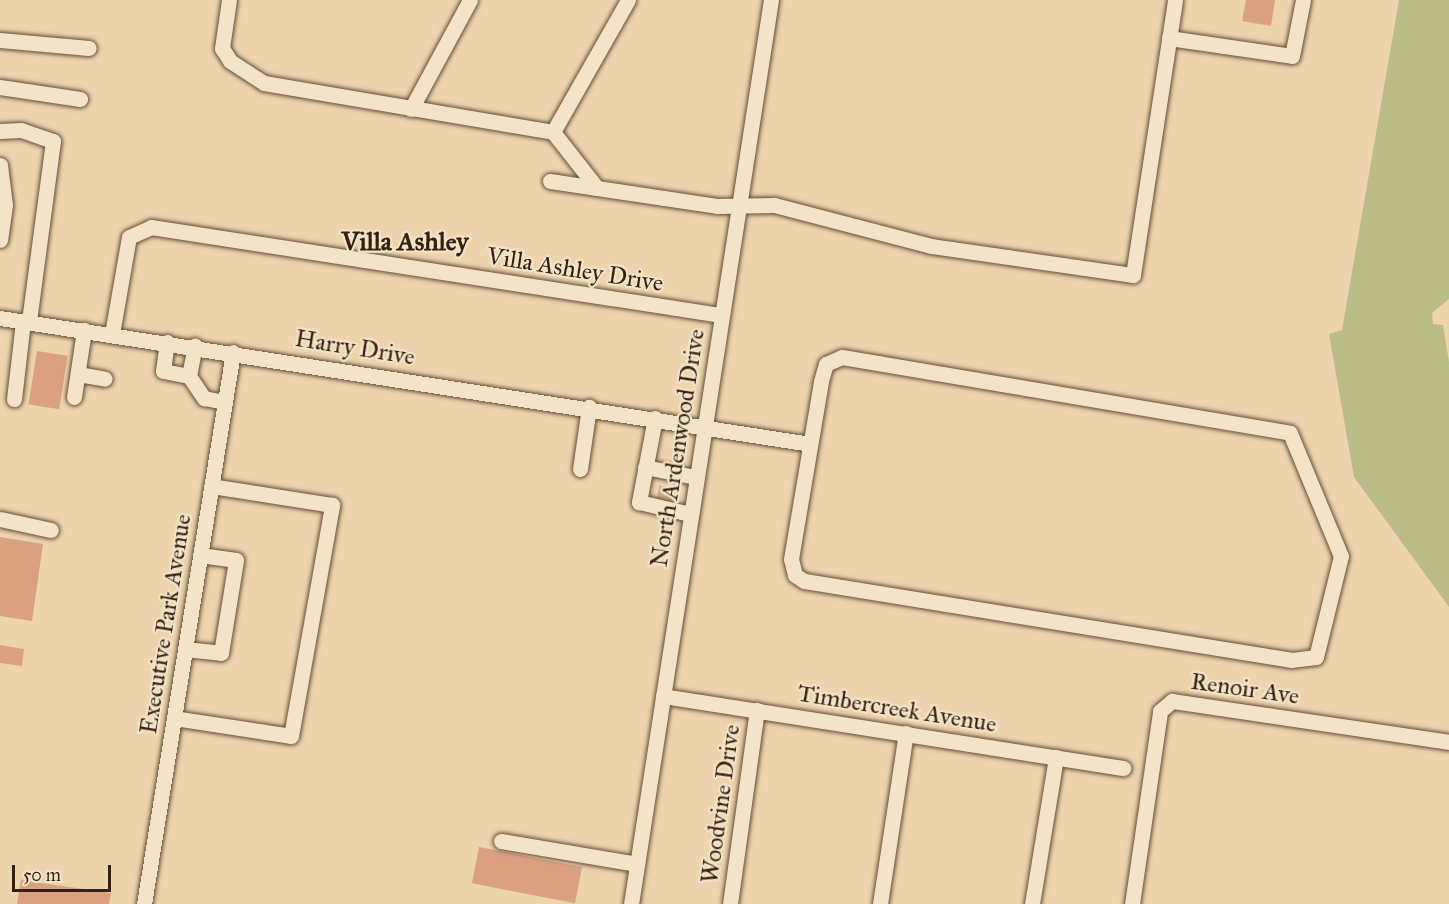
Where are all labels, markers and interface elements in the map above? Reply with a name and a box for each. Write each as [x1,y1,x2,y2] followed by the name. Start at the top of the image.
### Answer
[341,226,469,258] district label: Villa Ashley
[485,242,665,298] street label: Villa Ashley Drive
[293,324,417,372] street label: Harry Drive
[645,327,711,569] street label: North Ardenwood Drive
[134,512,198,736] street label: Executive Park Avenue
[1189,667,1301,711] street label: Renoir Ave
[796,679,998,739] street label: Timbercreek Avenue
[696,723,746,885] street label: Woodvine Drive
[15,853,114,891] scale bar
[23,864,61,886] text: 50 m

